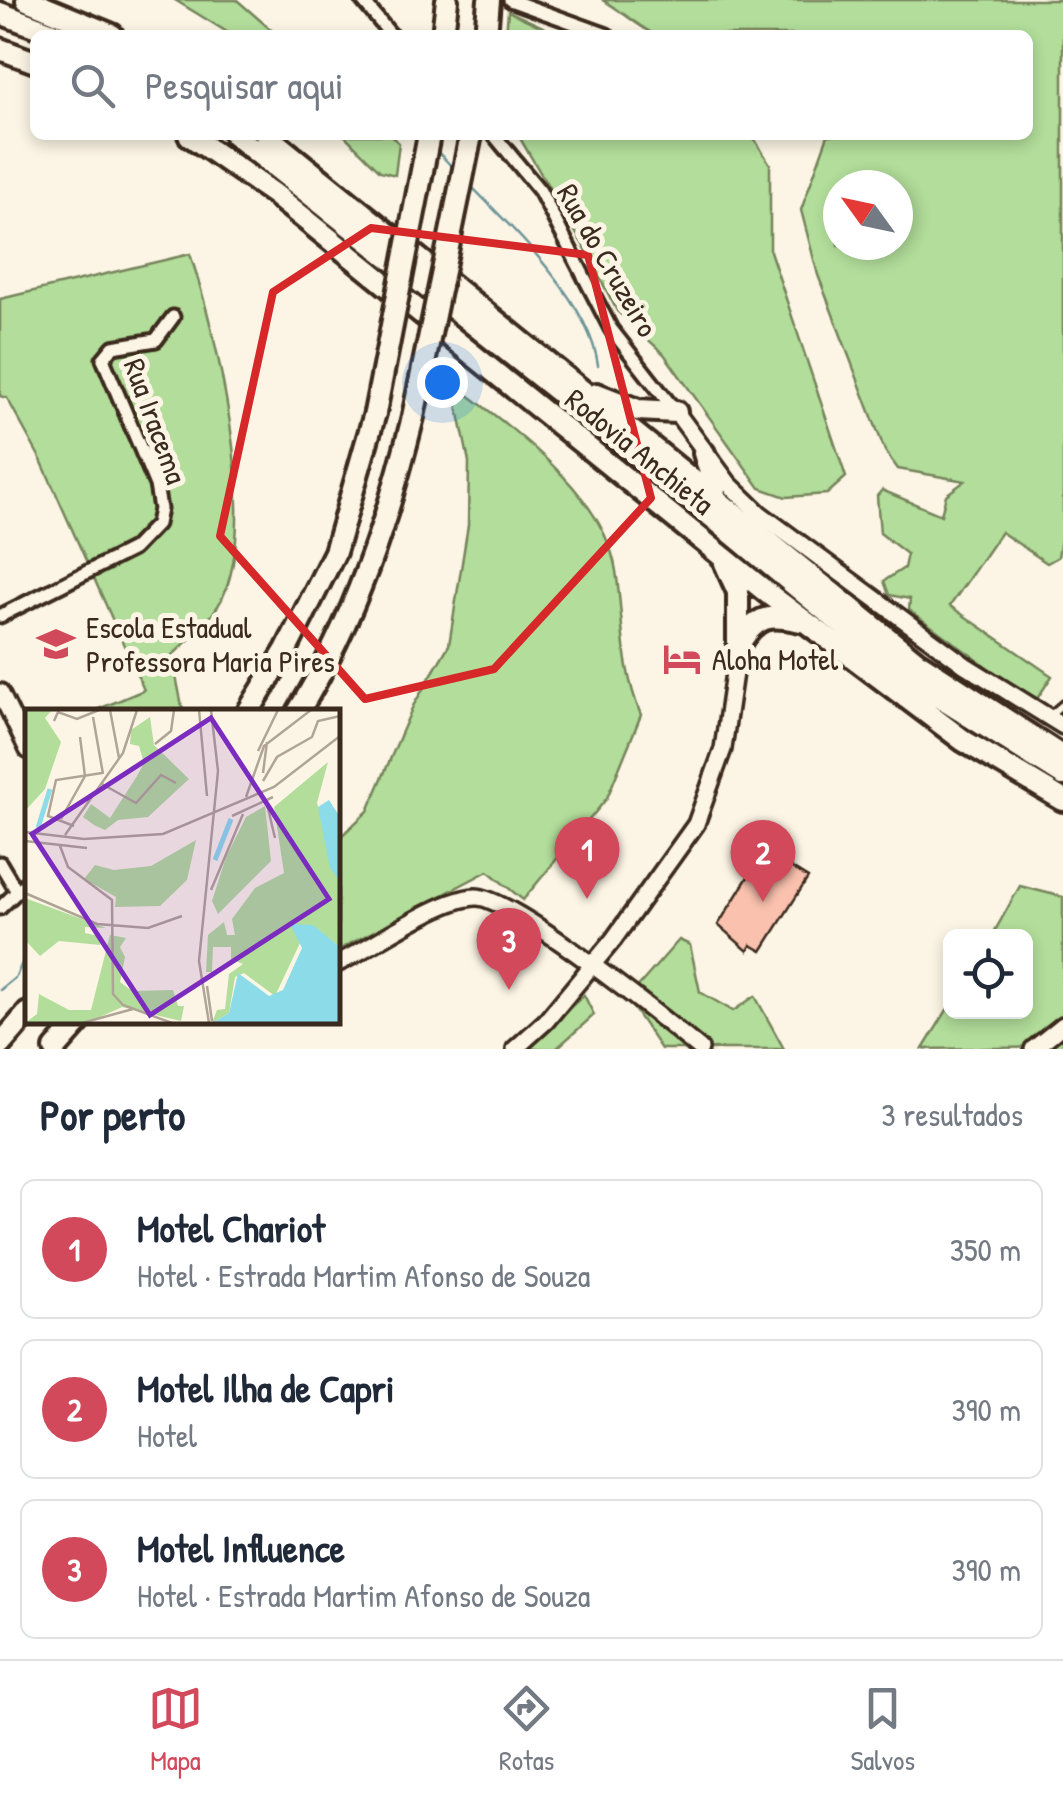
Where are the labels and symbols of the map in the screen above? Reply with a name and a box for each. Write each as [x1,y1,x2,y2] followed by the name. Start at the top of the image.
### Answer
[823,170,913,260] north arrow
[548,176,668,344] street label: Rua do Cruzeiro
[115,353,197,489] street label: Rua Iracema
[417,357,468,408] your location
[557,379,723,523] street label: Rodovia Anchieta
[86,607,335,681] place label: Escola Estadual Professora Maria Pires
[35,623,77,665] school or university icon: Escola Estadual Professora Maria Pires
[661,638,703,680] hotel icon: Aloha Motel
[712,639,838,679] place label: Aloha Motel
[25,709,340,1024] inset map
[554,816,620,899] pin: 1
[730,820,796,902] pin: 2
[476,908,542,990] pin: 3

